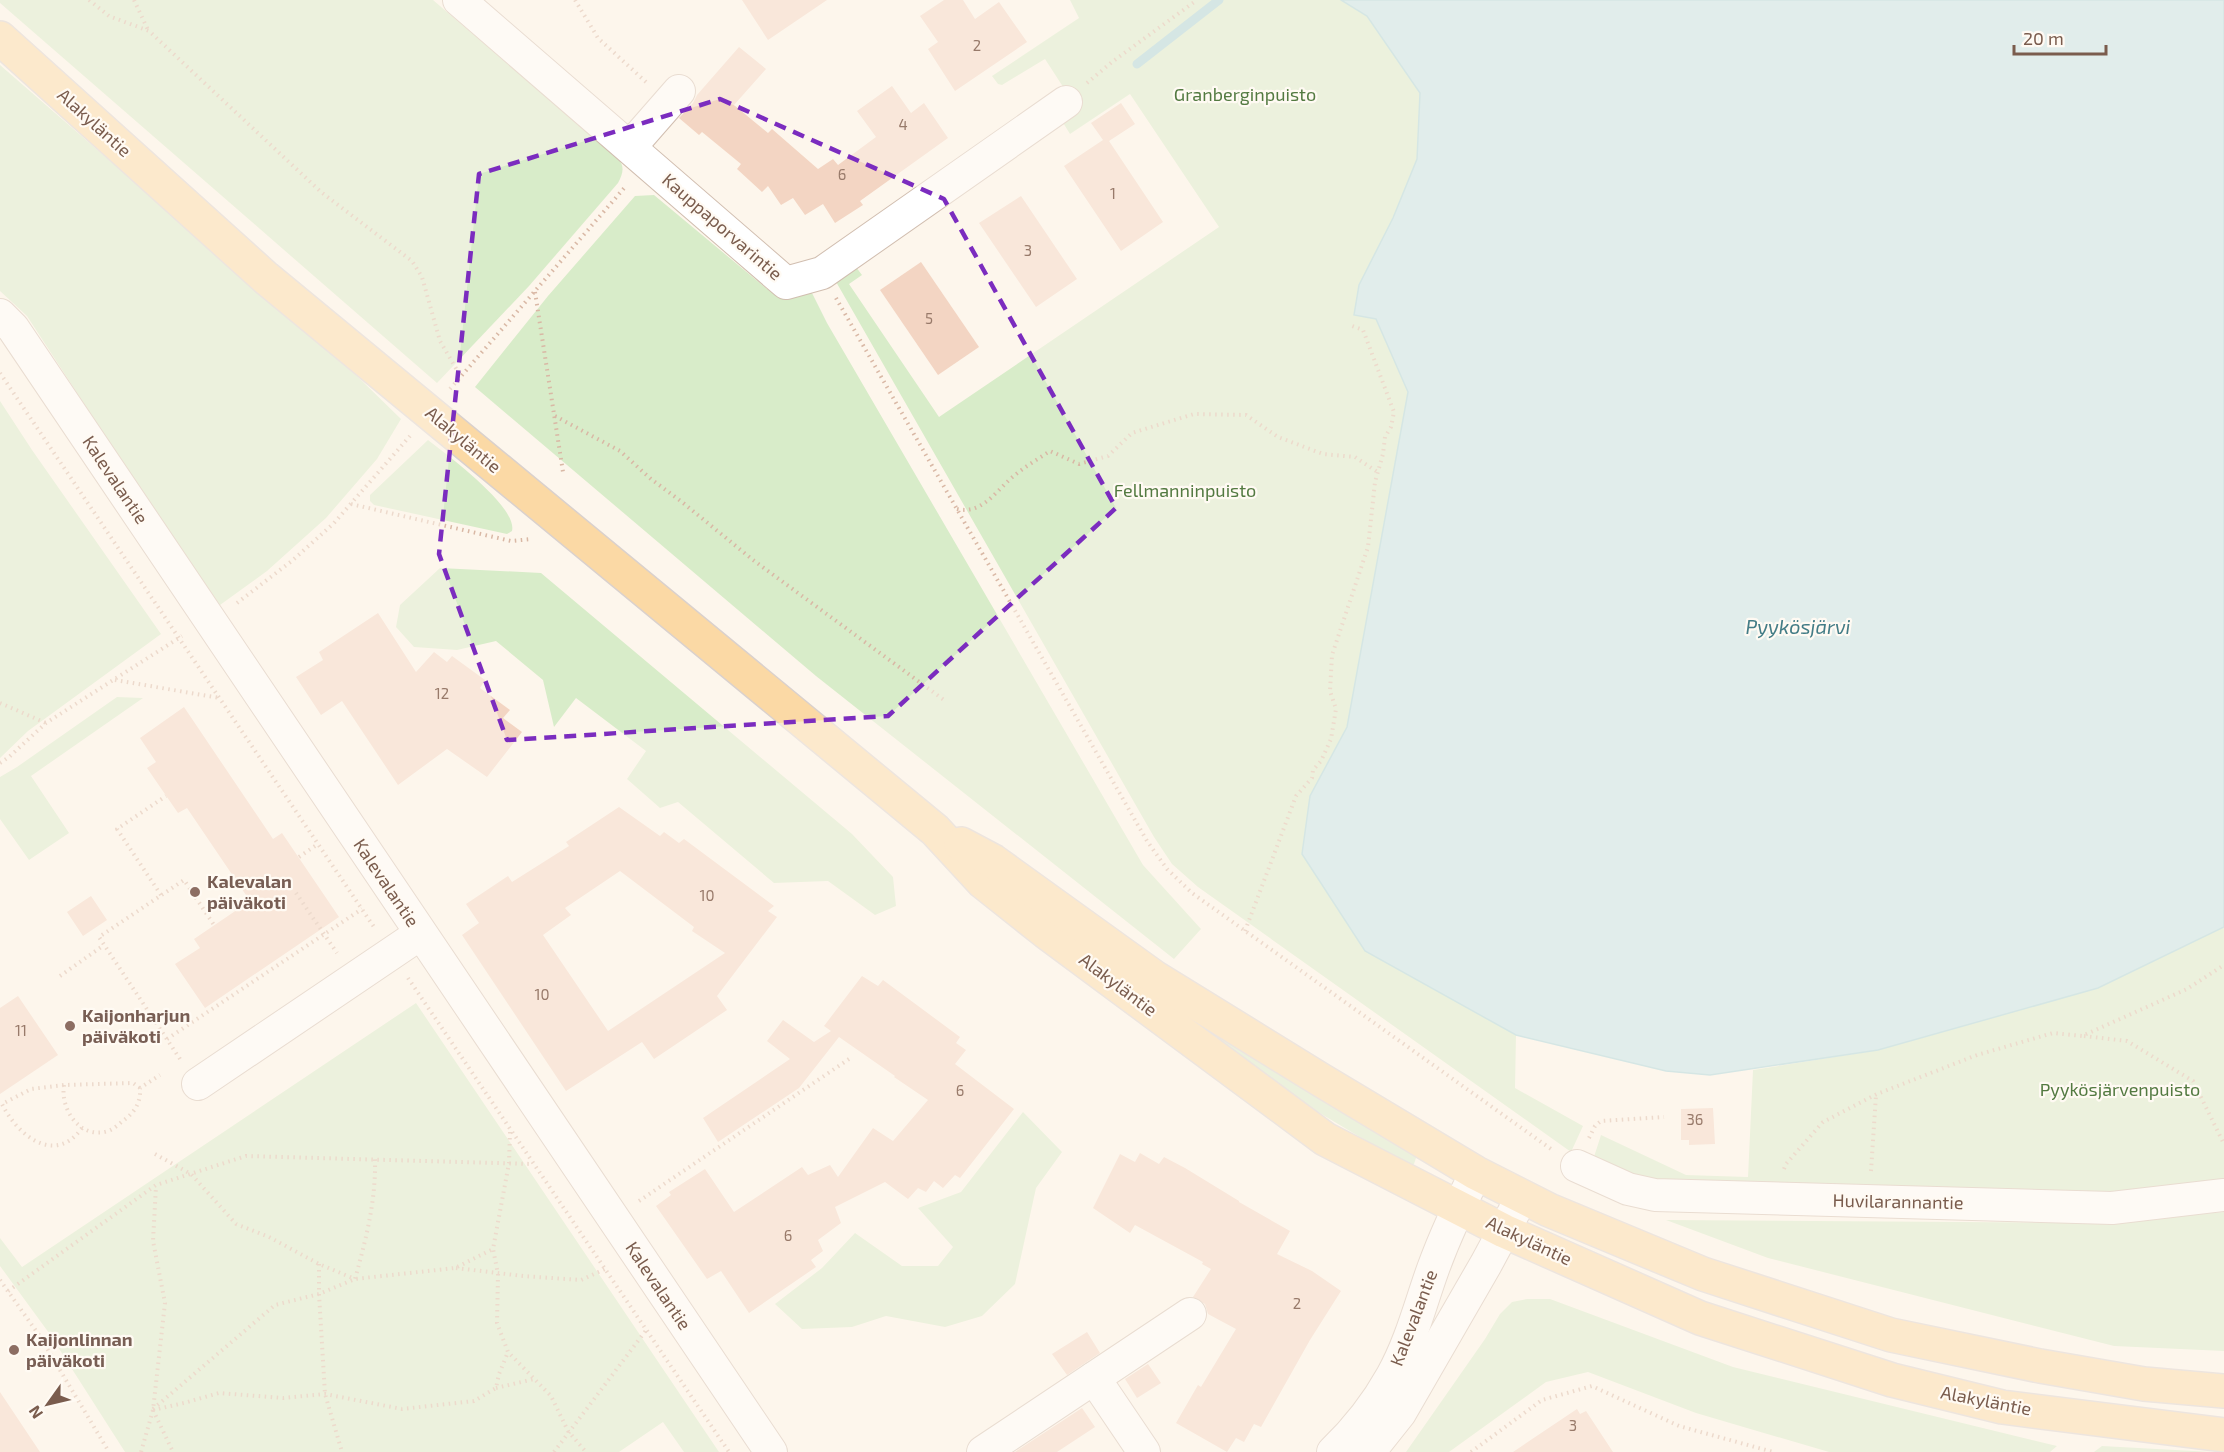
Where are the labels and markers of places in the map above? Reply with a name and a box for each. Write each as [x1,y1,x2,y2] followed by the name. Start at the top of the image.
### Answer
[207,870,292,913] place label: Kalevalan päiväkoti
[188,885,202,899] marker: Kalevalan päiväkoti
[82,1004,190,1047] place label: Kaijonharjun päiväkoti
[63,1019,77,1033] marker: Kaijonharjun päiväkoti
[26,1328,133,1371] place label: Kaijonlinnan päiväkoti
[7,1343,21,1357] marker: Kaijonlinnan päiväkoti

